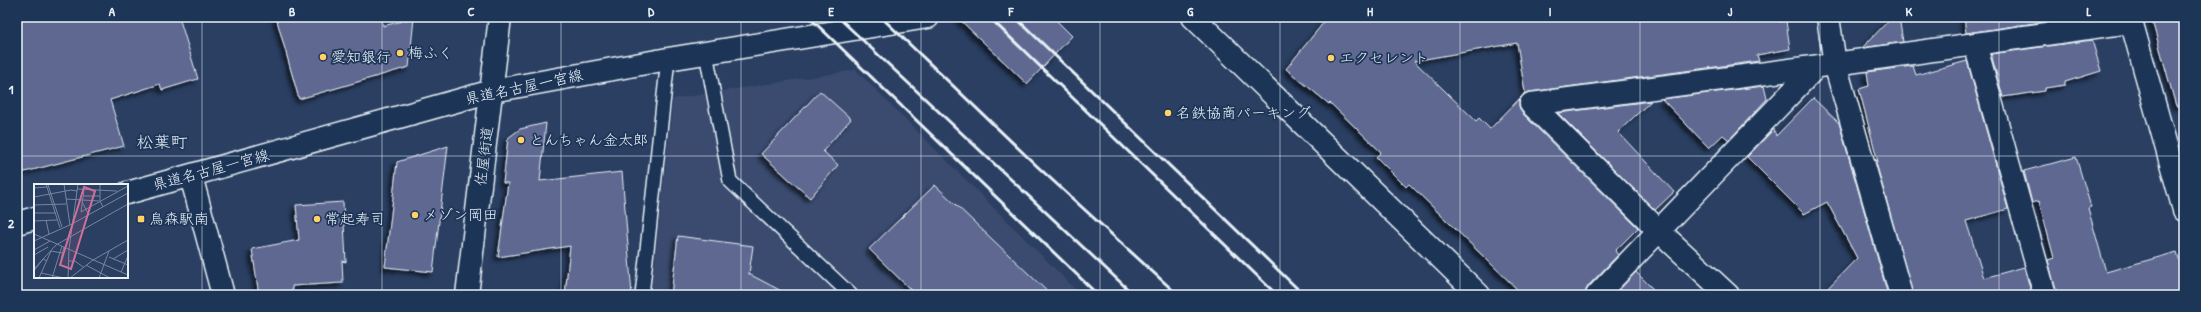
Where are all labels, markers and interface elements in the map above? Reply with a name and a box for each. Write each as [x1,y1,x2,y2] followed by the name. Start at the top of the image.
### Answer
[109,2,116,20] text: A
[289,2,296,20] text: B
[467,2,475,20] text: C
[648,2,655,20] text: D
[828,2,834,20] text: E
[1008,2,1015,20] text: F
[1187,2,1194,20] text: G
[1367,2,1373,20] text: H
[1548,2,1552,20] text: I
[1728,2,1733,20] text: J
[1906,2,1913,20] text: K
[2087,2,2092,20] text: L
[408,42,453,63] place label: 梅ふく
[331,46,391,67] place label: 愛知銀行
[1339,47,1429,68] place label: エクセレント
[395,48,405,58] marker: 梅ふく
[318,52,328,62] marker: 愛知銀行
[1326,53,1336,63] marker: エクセレント
[463,64,585,109] street label: 県道名古屋一宮線
[9,80,14,98] text: 1
[1176,102,1311,123] place label: 名鉄協商パーキング
[1163,108,1173,118] marker: 名鉄協商パーキング
[469,125,498,187] street label: 佐屋街道
[529,129,648,150] place label: とんちゃん金太郎
[137,130,188,153] district label: 松葉町
[516,135,526,145] marker: とんちゃん金太郎
[150,144,272,195] street label: 県道名古屋一宮線
[34,184,128,278] inset map
[423,204,498,225] place label: メゾン岡田
[149,208,209,229] place label: 烏森駅南
[325,208,385,229] place label: 常起寿司
[410,210,420,220] marker: メゾン岡田
[8,214,15,232] text: 2
[136,214,146,224] marker: 烏森駅南
[312,214,322,224] marker: 常起寿司

